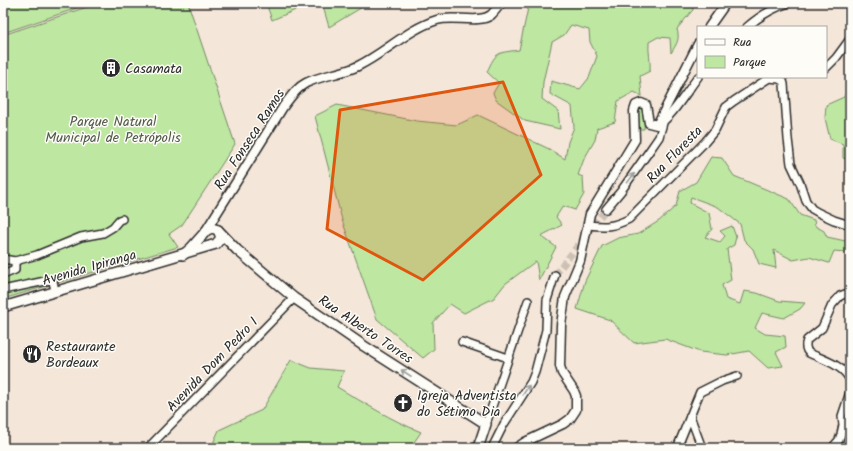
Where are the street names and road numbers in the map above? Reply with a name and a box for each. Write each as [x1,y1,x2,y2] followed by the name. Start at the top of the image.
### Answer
[209,84,291,195] street label: Rua Fonseca Ramos
[641,121,708,189] street label: Rua Floresta
[40,244,139,292] street label: Avenida Ipiranga
[314,290,417,370] street label: Rua Alberto Torres
[162,312,264,417] street label: Avenida Dom Pedro I

